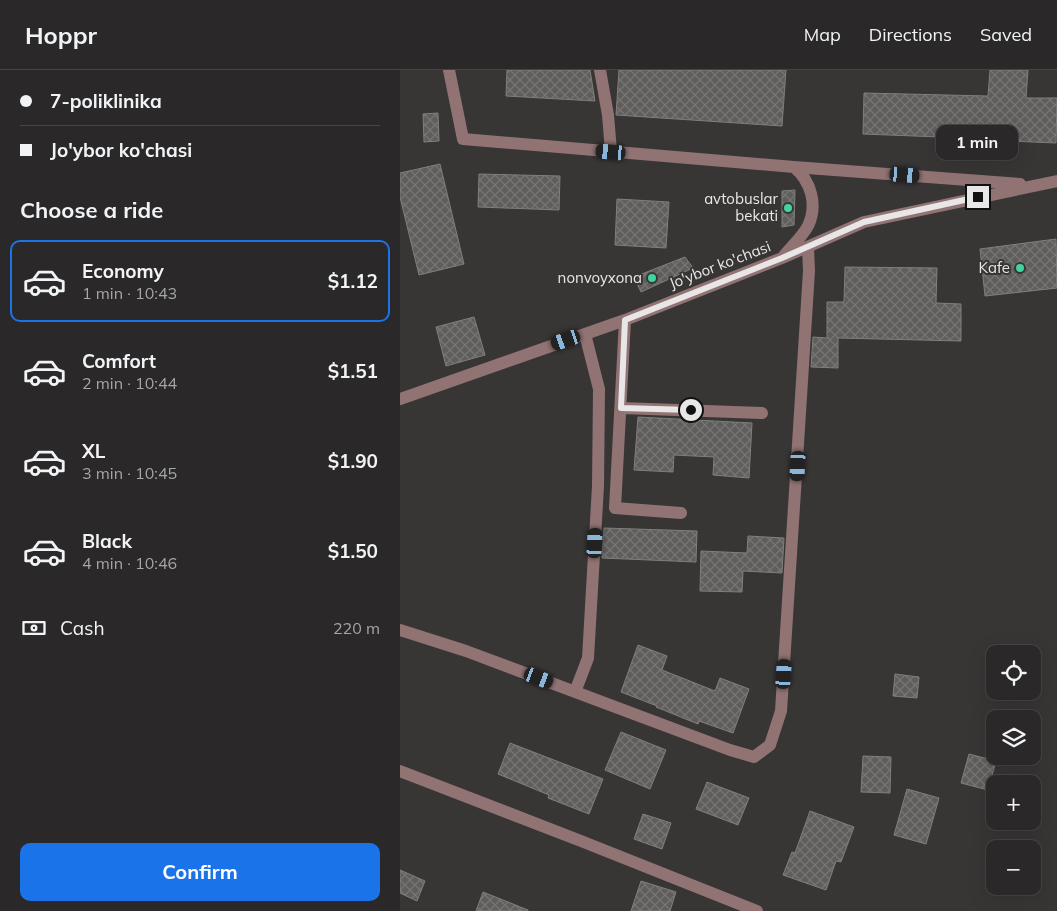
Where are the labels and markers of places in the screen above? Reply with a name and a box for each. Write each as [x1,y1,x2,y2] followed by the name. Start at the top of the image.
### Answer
[704,189,779,225] place label: avtobuslar bekati
[782,202,794,214] marker: avtobuslar bekati
[978,258,1010,277] place label: Kafe
[1014,262,1026,274] marker: Kafe
[558,268,642,287] place label: nonvoyxona
[646,272,658,284] marker: nonvoyxona

